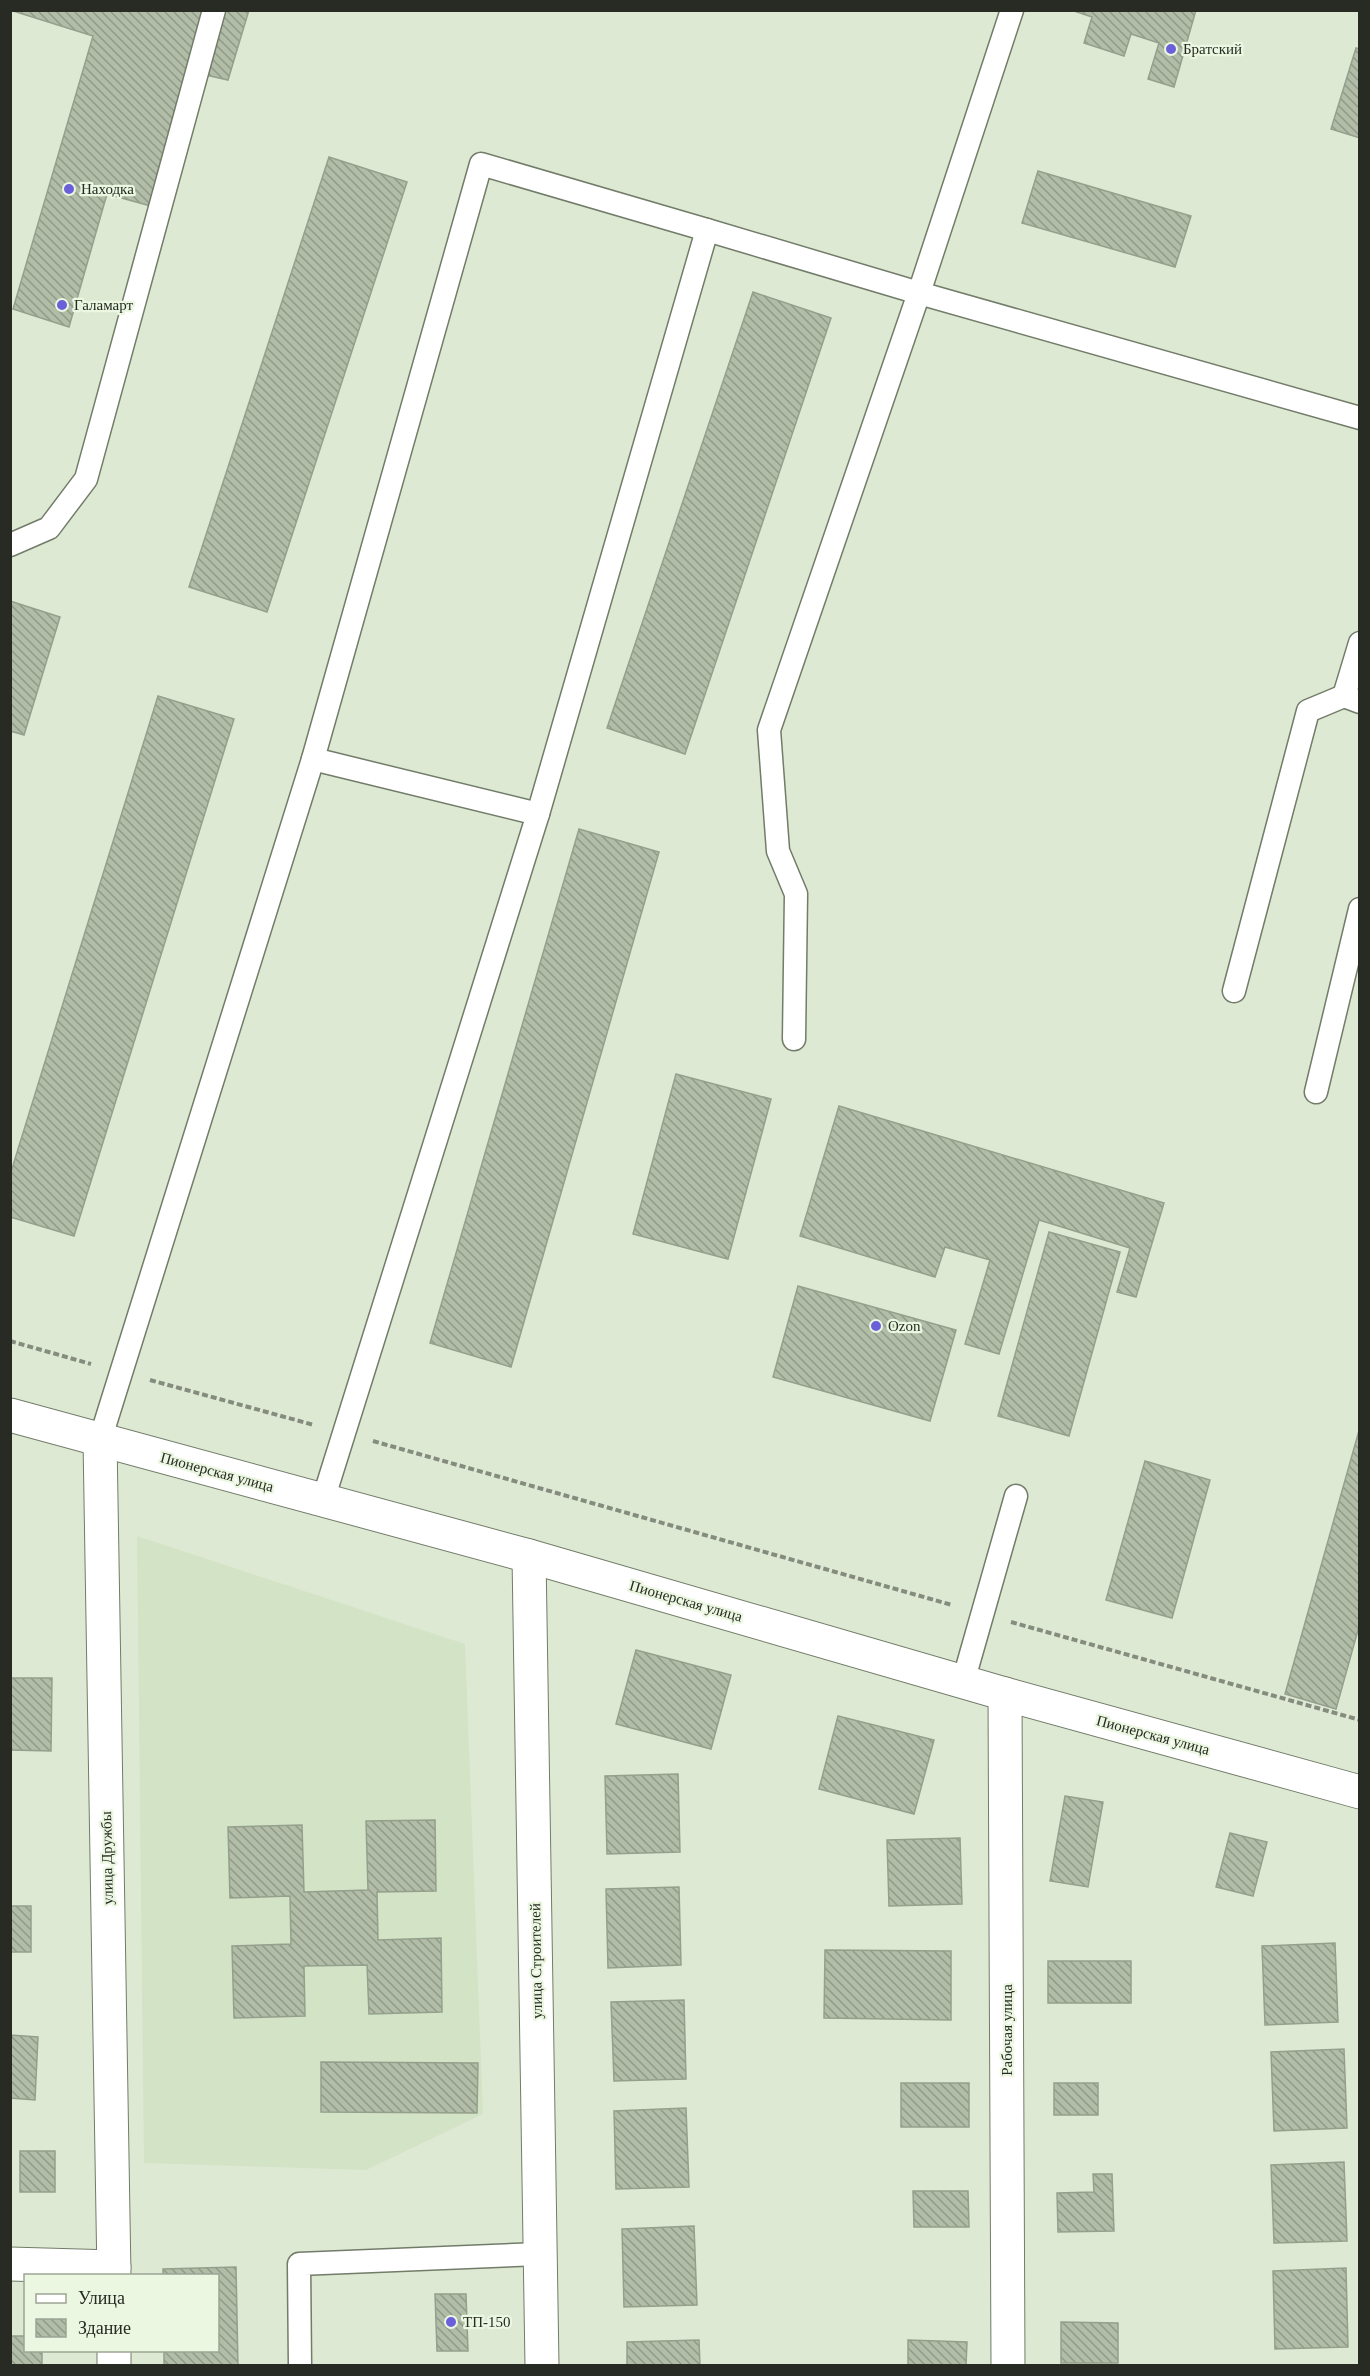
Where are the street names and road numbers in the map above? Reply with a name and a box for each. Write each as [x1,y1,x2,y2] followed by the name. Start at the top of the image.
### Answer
[159,1449,276,1495] street label: Пионерская улица
[628,1577,745,1625] street label: Пионерская улица
[1095,1712,1212,1758] street label: Пионерская улица
[98,1811,116,1905] street label: улица Дружбы
[527,1903,545,2019] street label: улица Строителей
[999,1984,1015,2076] street label: Рабочая улица

